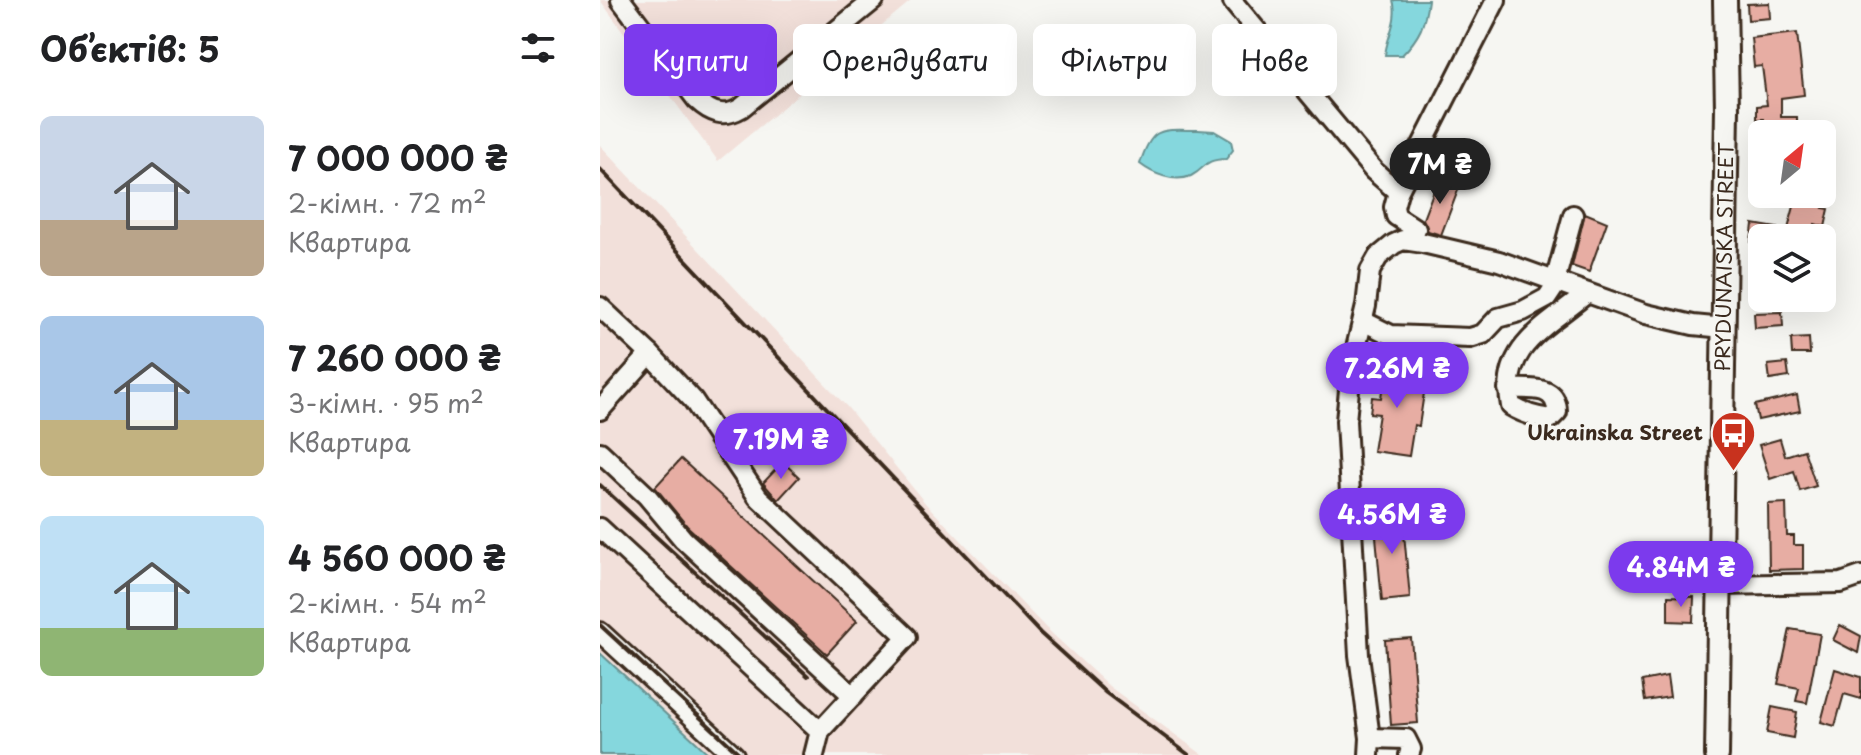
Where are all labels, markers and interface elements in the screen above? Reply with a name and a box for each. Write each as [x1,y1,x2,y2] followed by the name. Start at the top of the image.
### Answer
[40,22,220,74] text: Об’єктів: 5
[624,24,777,96] chip: Купити
[793,24,1017,96] chip: Орендувати
[1033,24,1196,96] chip: Фільтри
[1212,24,1337,96] chip: Нове
[516,26,560,70] icon: filters
[1748,120,1836,208] north arrow
[1748,120,1836,312] map controls
[288,131,508,183] text: 7 000 000 ₴
[1393,138,1487,206] pin: 7M ₴
[1707,142,1740,372] street label: PRYDUNAISKA STREET
[1408,144,1472,183] text: 7M ₴
[104,148,200,244] icon: home
[288,183,487,222] text: 2-кімн. · 72 m²
[288,222,411,261] text: Квартира
[1748,224,1836,312] button: layers
[288,331,501,383] text: 7 260 000 ₴
[1323,342,1471,410] pin: 7.26M ₴
[104,348,200,444] icon: home
[1344,348,1450,387] text: 7.26M ₴
[288,383,484,422] text: 3-кімн. · 95 m²
[1710,409,1758,472] bus stop icon: Ukrainska Street
[707,413,855,481] pin: 7.19M ₴
[1527,417,1703,447] place label: Ukrainska Street
[733,419,829,458] text: 7.19M ₴
[288,422,411,461] text: Квартира
[1318,488,1466,556] pin: 4.56M ₴
[1337,494,1447,533] text: 4.56M ₴
[288,531,506,583] text: 4 560 000 ₴
[1607,541,1755,609] pin: 4.84M ₴
[1627,547,1736,586] text: 4.84M ₴
[104,548,200,644] icon: home
[288,583,487,622] text: 2-кімн. · 54 m²
[288,622,411,661] text: Квартира

